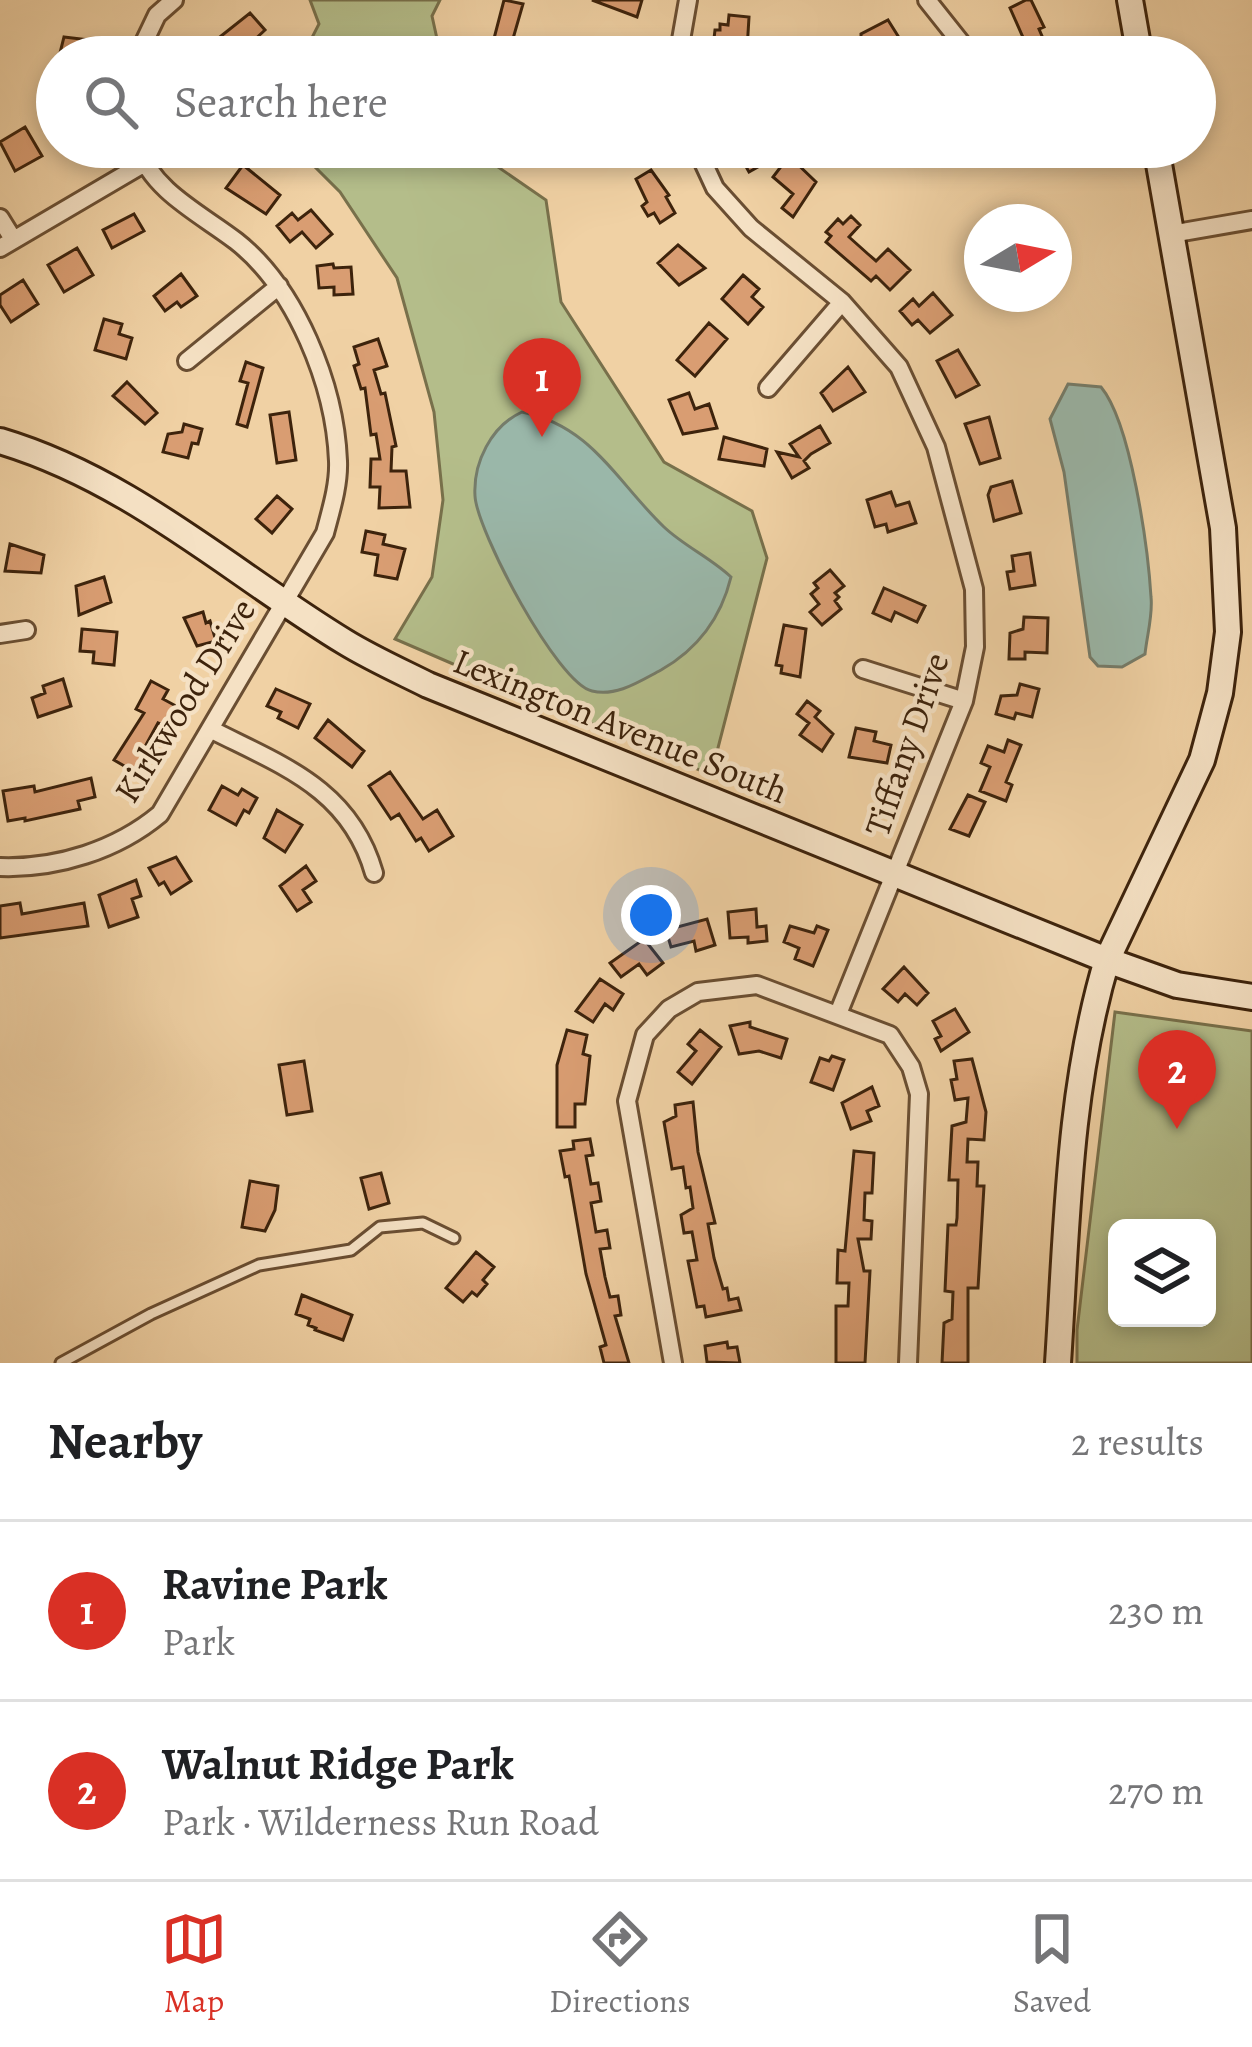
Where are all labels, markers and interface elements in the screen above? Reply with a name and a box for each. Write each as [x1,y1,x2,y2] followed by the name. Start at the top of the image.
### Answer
[36,36,1216,168] search box
[78,69,144,135] icon: search
[174,71,388,133] text: Search here
[964,204,1072,312] north arrow
[503,338,581,437] pin: 1
[102,589,267,812] street label: Kirkwood Drive
[446,636,795,815] street label: Lexington Avenue South
[852,646,961,842] street label: Tiffany Drive
[621,885,681,945] your location
[1138,1030,1216,1129] pin: 2
[1108,1219,1216,1327] map controls
[1108,1219,1216,1327] button: layers
[48,1406,202,1476] text: Nearby
[1071,1415,1204,1468] text: 2 results
[162,1553,388,1615] text: Ravine Park
[80,1584,94,1637] text: 1
[1108,1584,1204,1637] text: 230 m
[162,1615,235,1668] text: Park
[162,1733,514,1795] text: Walnut Ridge Park
[78,1764,96,1817] text: 2
[1108,1764,1204,1817] text: 270 m
[162,1795,599,1848] text: Park · Wilderness Run Road
[161,1906,227,2023] tab: Map
[549,1906,691,2023] tab: Directions
[1013,1906,1091,2023] tab: Saved

